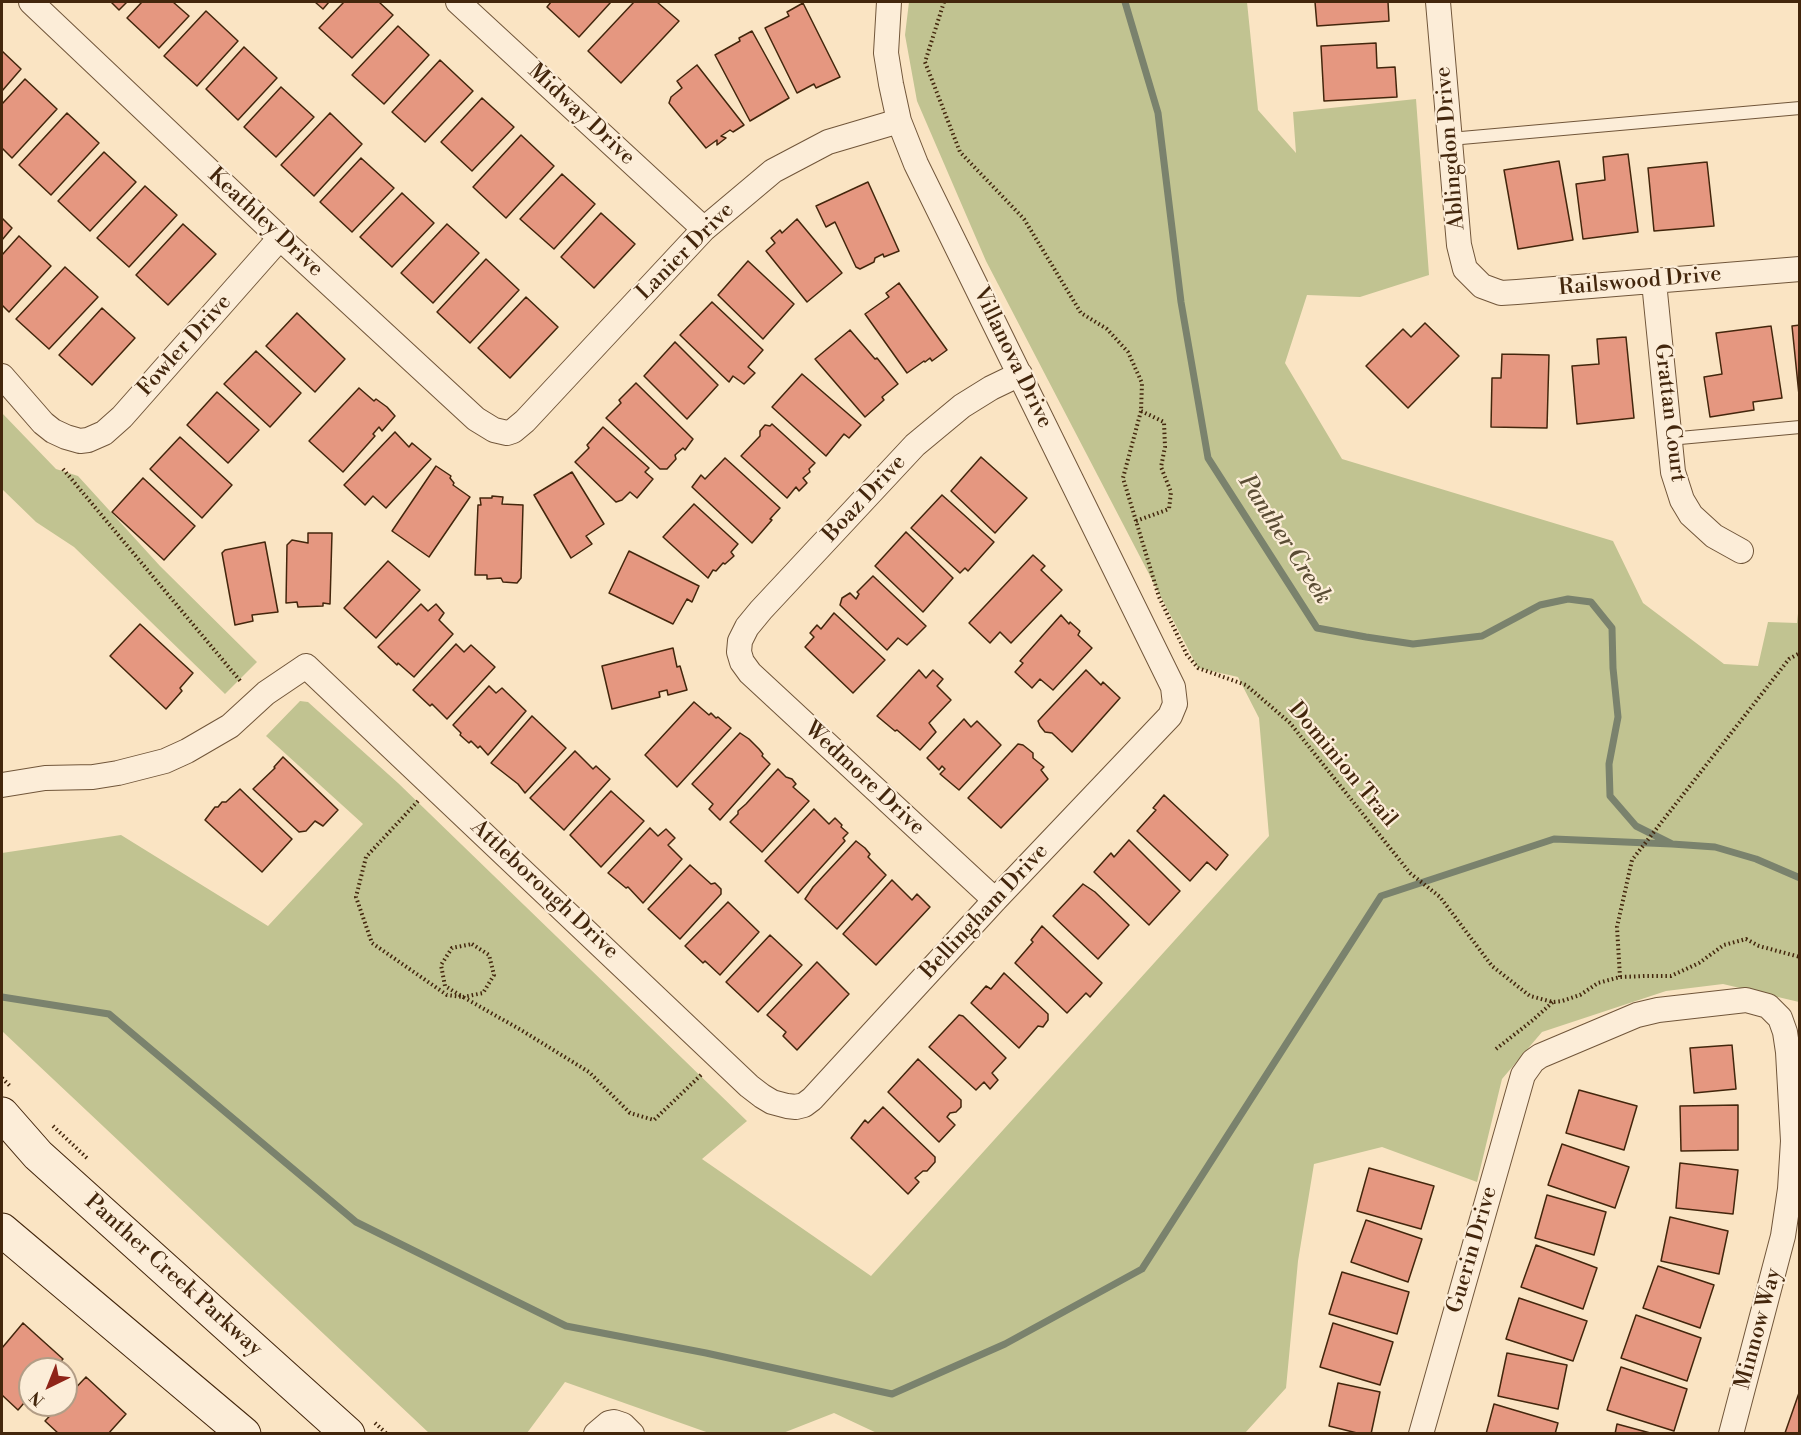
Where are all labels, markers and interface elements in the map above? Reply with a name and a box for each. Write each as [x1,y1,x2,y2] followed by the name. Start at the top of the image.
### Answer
[522,59,640,171] street label: Midway Drive
[1431,65,1471,231] street label: Ablingdon Drive
[202,163,328,283] street label: Keathley Drive
[632,198,740,306] street label: Lanier Drive
[1557,262,1723,302] street label: Railswood Drive
[966,283,1058,433] street label: Villanova Drive
[132,290,238,402] street label: Fowler Drive
[1647,342,1691,484] street label: Grattan Court
[818,450,912,548] street label: Boaz Drive
[1231,470,1337,610] water label: Panther Creek
[1282,697,1402,833] street label: Dominion Trail
[798,717,930,841] street label: Wedmore Drive
[465,815,623,965] street label: Attleborough Drive
[916,839,1054,985] street label: Bellingham Drive
[1442,1184,1504,1316] street label: Guerin Drive
[79,1189,267,1363] street label: Panther Creek Parkway
[1730,1265,1788,1393] street label: Minnow Way
[18,1357,78,1417] north arrow
[26,1387,49,1410] text: N

